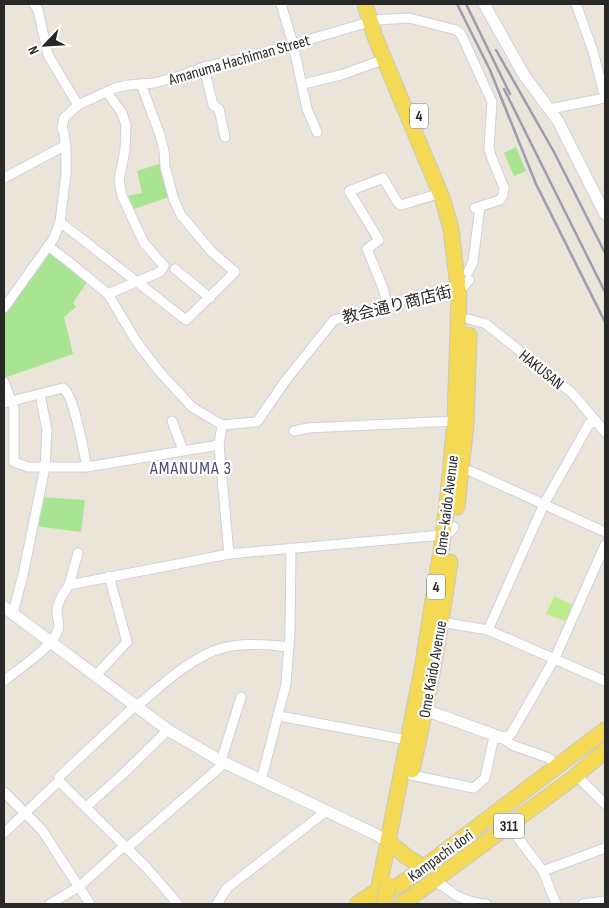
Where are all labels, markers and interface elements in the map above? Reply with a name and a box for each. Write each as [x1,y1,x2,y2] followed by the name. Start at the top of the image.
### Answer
[20,20,70,70] north arrow
[166,31,312,90] street label: Amanuma Hachiman Street
[24,43,43,57] text: N
[410,104,428,128] road number: 4
[341,283,454,328] street label: 教会通り商店街
[515,346,567,394] street label: HAKUSAN
[432,454,463,556] street label: Ome-kaido Avenue
[149,458,232,479] district label: AMANUMA 3
[427,574,445,600] road number: 4
[416,619,451,719] street label: Ome Kaido Avenue
[494,814,524,838] road number: 311
[405,826,477,886] street label: Kampachi dori

